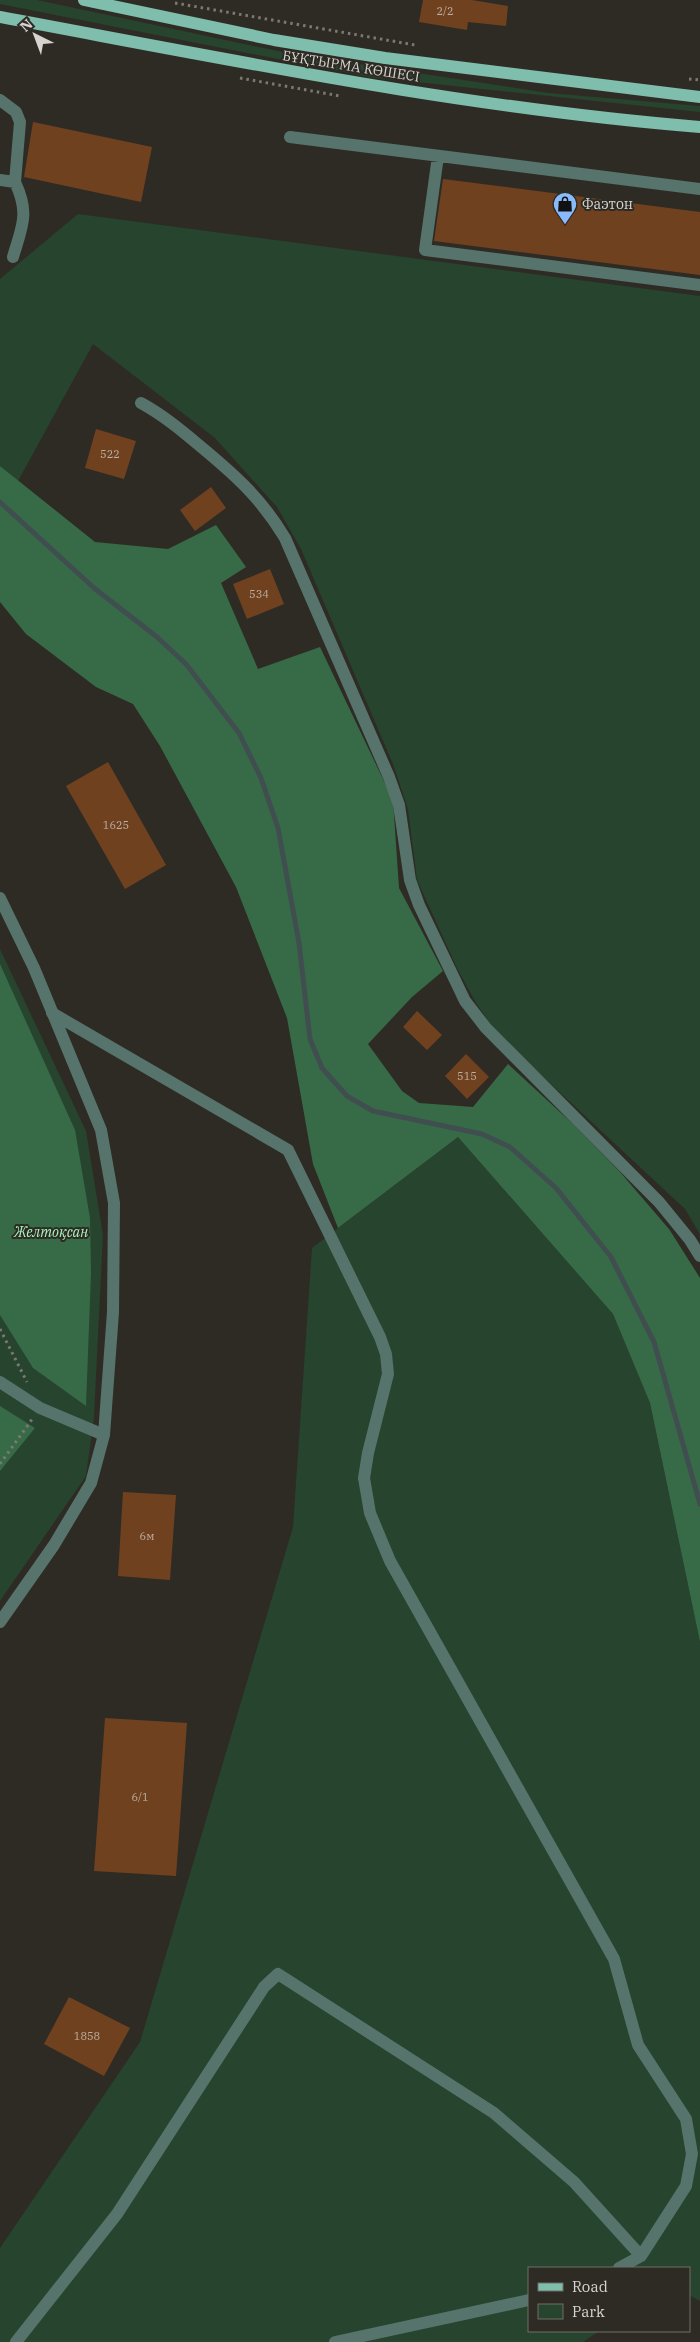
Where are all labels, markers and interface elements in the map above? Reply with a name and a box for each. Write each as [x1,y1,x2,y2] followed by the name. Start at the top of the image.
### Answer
[436,4,454,18] house number: 2/2
[10,10,60,60] north arrow
[16,15,36,36] text: N
[281,46,421,86] street label: БҰҚТЫРМА КӨШЕСІ
[552,191,578,225] shop icon: Фаэтон
[582,195,633,213] place label: Фаэтон
[100,447,120,461] house number: 522
[249,587,269,601] house number: 534
[103,818,129,832] house number: 1625
[457,1069,477,1083] house number: 515
[13,1223,88,1241] park label: Желтоқсан
[140,1529,154,1543] house number: 6м
[131,1790,149,1804] house number: 6/1
[74,2029,100,2043] house number: 1858
[528,2267,690,2332] legend
[572,2277,608,2296] text: Road
[572,2302,605,2321] text: Park

